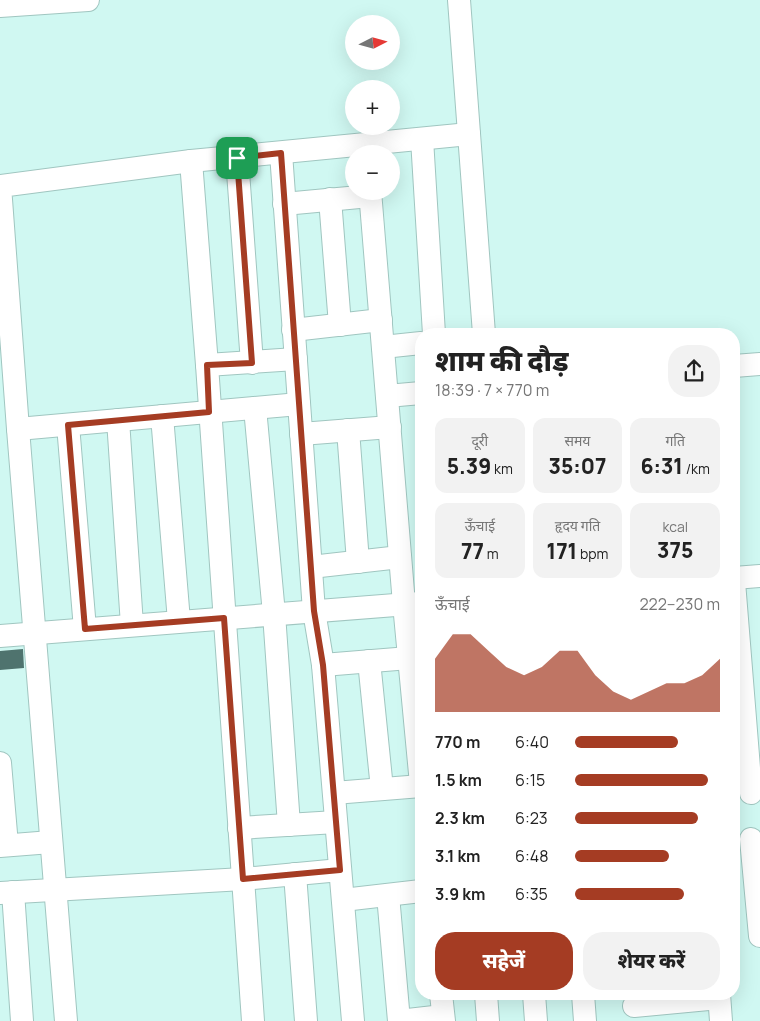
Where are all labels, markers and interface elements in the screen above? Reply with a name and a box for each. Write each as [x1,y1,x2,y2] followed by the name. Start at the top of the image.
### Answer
[345,15,400,70] north arrow
[345,15,400,200] map controls
[345,80,400,135] button: +
[216,137,258,179] pin
[223,144,251,172] icon: arrive
[345,145,400,200] button: −
[435,341,568,379] text: शाम की दौड़
[668,345,720,397] button: share
[435,379,549,401] text: 18:39 · 7 × 770 m
[471,431,488,450] text: दूरी
[565,431,590,450] text: समय
[665,431,685,450] text: गति
[447,452,491,480] text: 5.39
[549,452,606,480] text: 35:07
[640,452,683,480] text: 6:31
[491,459,513,478] text: km
[683,459,710,478] text: /km
[465,516,495,535] text: ऊँचाई
[555,516,600,535] text: हृदय गति
[662,517,688,536] text: kcal
[657,536,693,564] text: 375
[461,537,484,565] text: 77
[547,537,577,565] text: 171
[484,544,499,563] text: m
[577,544,608,563] text: bpm
[435,593,470,615] text: ऊँचाई
[640,593,720,615] text: 222–230 m
[435,731,480,753] text: 770 m
[515,731,549,753] text: 6:40
[435,769,482,791] text: 1.5 km
[515,769,545,791] text: 6:15
[435,807,485,829] text: 2.3 km
[515,807,548,829] text: 6:23
[435,845,480,867] text: 3.1 km
[515,845,548,867] text: 6:48
[435,883,485,905] text: 3.9 km
[515,883,548,905] text: 6:35
[435,932,573,990] button: सहेजें
[583,932,720,990] button: शेयर करें

